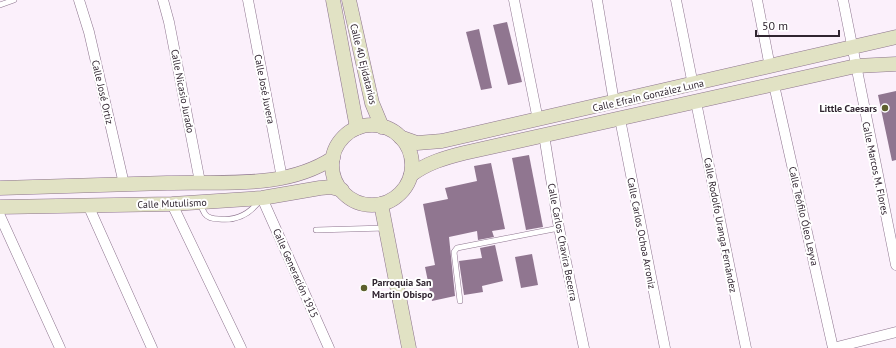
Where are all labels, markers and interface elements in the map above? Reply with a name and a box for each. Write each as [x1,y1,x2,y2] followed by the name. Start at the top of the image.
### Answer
[756,12,839,38] scale bar
[762,18,788,33] text: 50 m
[347,22,380,106] street label: Calle 40 Ejidatarios
[168,48,197,134] street label: Calle Nicasio Jurado
[251,53,278,125] street label: Calle José Juvera
[89,59,116,125] street label: Calle José Ortiz
[591,76,705,115] street label: Calle Efraín González Luna
[819,102,877,115] place label: Little Caesars
[880,103,890,113] marker: Little Caesars
[859,120,892,216] street label: Calle Marcos M. Flores
[701,156,740,294] street label: Calle Rodolfo Uranga Fernández
[786,165,821,267] street label: Calle Teófilo Óleo Leyva
[624,176,659,290] street label: Calle Carlos Ochoa Arroniz
[545,182,580,302] street label: Calle Carlos Chavira Becerra
[137,196,207,211] street label: Calle Mutulismo
[270,226,321,320] street label: Calle Generación 1915
[372,276,433,301] place label: Parroquia San Martin Obispo
[359,283,369,293] marker: Parroquia San Martin Obispo

